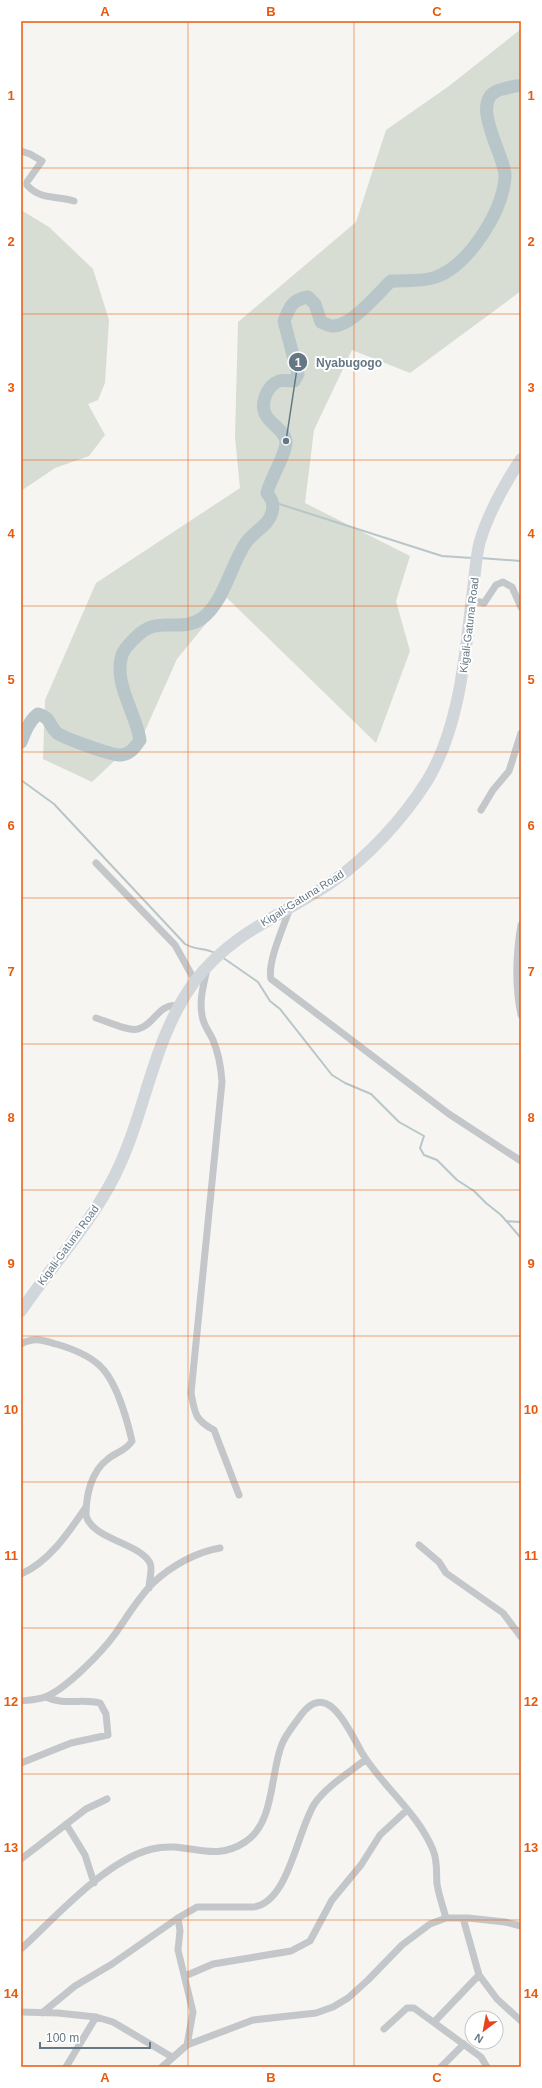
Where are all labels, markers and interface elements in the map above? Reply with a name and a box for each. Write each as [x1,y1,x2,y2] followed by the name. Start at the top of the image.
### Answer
[100,4,110,19] text: A
[266,4,276,19] text: B
[432,4,442,19] text: C
[7,88,15,103] text: 1
[527,88,535,103] text: 1
[7,234,15,249] text: 2
[527,234,535,249] text: 2
[288,350,390,374] callout: Nyabugogo
[295,356,302,370] text: 1
[316,356,382,370] text: Nyabugogo
[7,380,15,395] text: 3
[527,380,535,395] text: 3
[7,526,15,541] text: 4
[527,526,535,541] text: 4
[457,577,481,673] street label: Kigali-Gatuna Road
[7,672,15,687] text: 5
[527,672,535,687] text: 5
[7,818,15,833] text: 6
[527,818,535,833] text: 6
[258,867,346,929] street label: Kigali-Gatuna Road
[7,964,15,979] text: 7
[527,964,535,979] text: 7
[7,1110,15,1125] text: 8
[527,1110,535,1125] text: 8
[35,1203,101,1287] street label: Kigali-Gatuna Road
[7,1256,15,1271] text: 9
[527,1256,535,1271] text: 9
[4,1402,18,1417] text: 10
[524,1402,538,1417] text: 10
[4,1548,18,1563] text: 11
[524,1548,538,1563] text: 11
[4,1694,18,1709] text: 12
[524,1694,538,1709] text: 12
[4,1840,18,1855] text: 13
[524,1840,538,1855] text: 13
[4,1986,19,2001] text: 14
[524,1986,539,2001] text: 14
[464,2010,504,2050] north arrow
[40,2024,150,2050] scale bar
[46,2031,79,2045] text: 100 m
[472,2031,485,2046] text: N
[100,2070,110,2085] text: A
[266,2070,276,2085] text: B
[432,2070,442,2085] text: C

